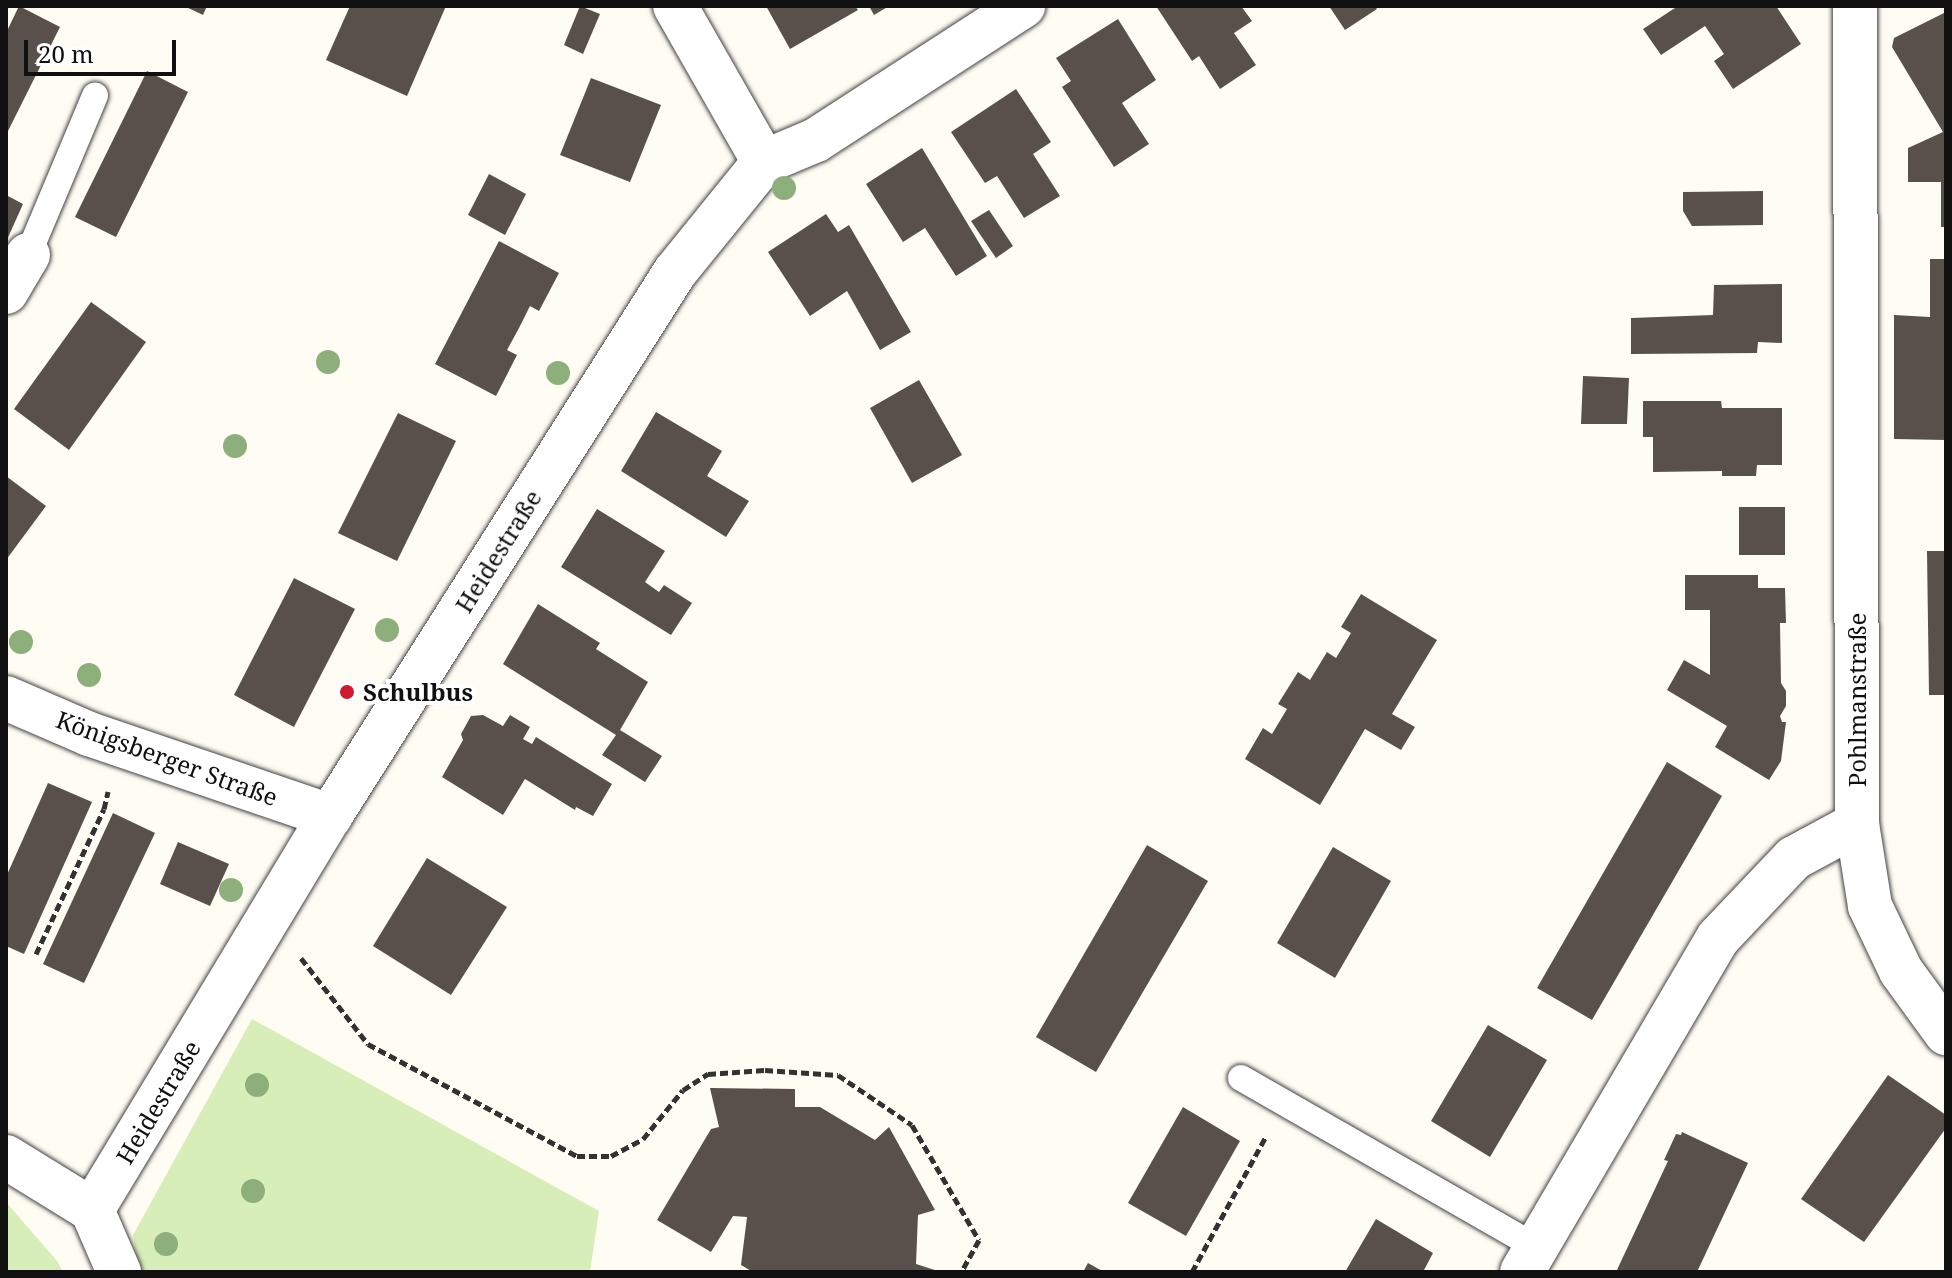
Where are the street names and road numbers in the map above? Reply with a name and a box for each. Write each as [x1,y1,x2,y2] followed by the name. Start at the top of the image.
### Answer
[449,484,547,618] street label: Heidestraße
[1843,613,1871,787] street label: Pohlmanstraße
[52,705,282,811] street label: Königsberger Straße
[110,1035,206,1169] street label: Heidestraße

